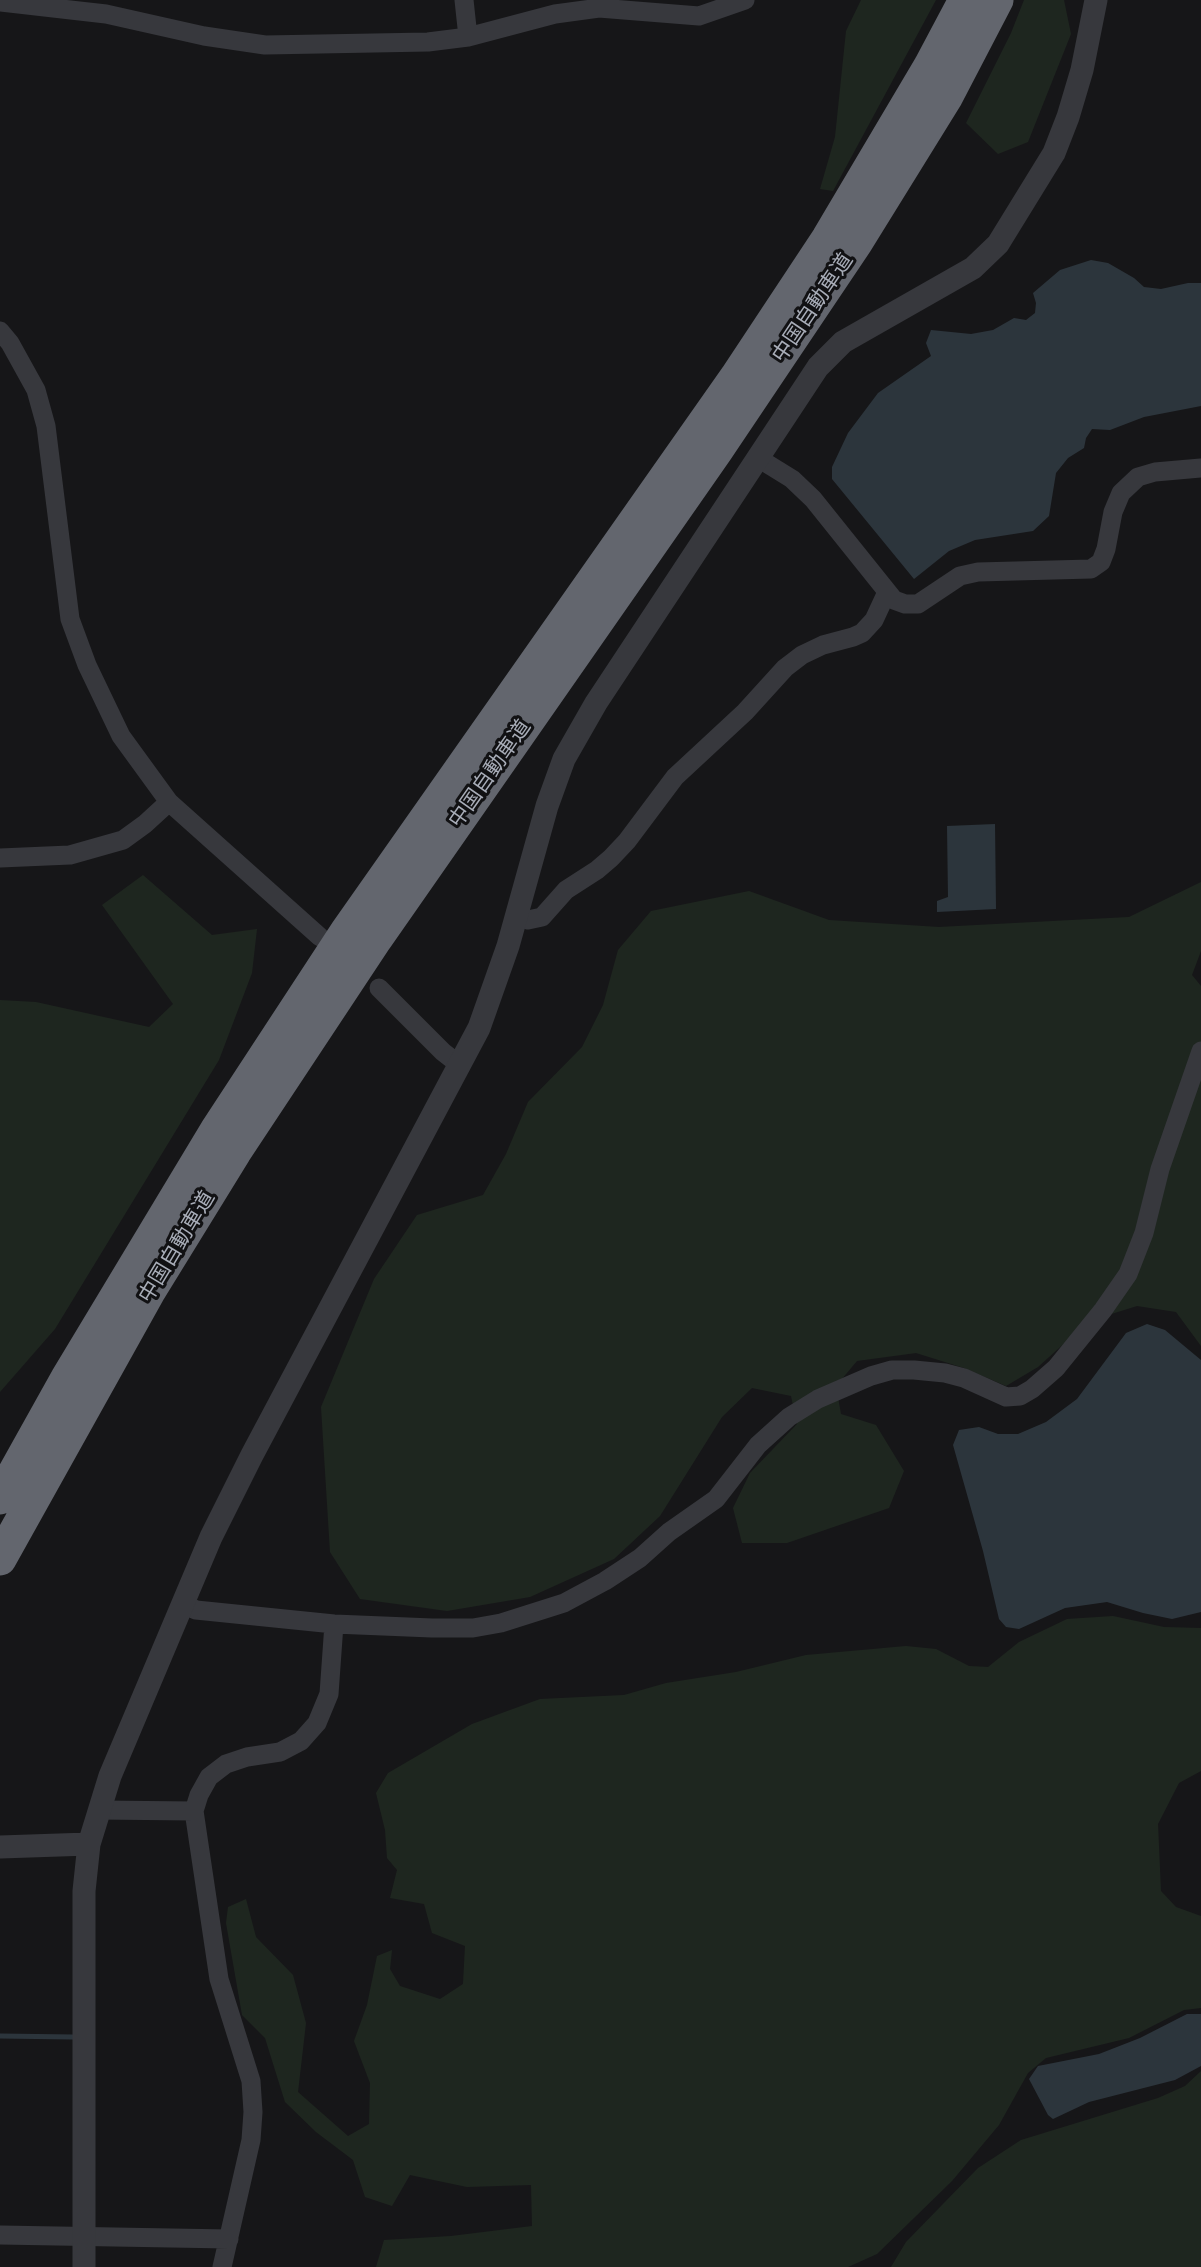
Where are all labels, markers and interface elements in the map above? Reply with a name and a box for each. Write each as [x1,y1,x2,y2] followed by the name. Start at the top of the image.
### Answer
[767,249,859,367] street label: 中国自動車道
[444,715,536,833] street label: 中国自動車道
[134,1187,220,1307] street label: 中国自動車道

